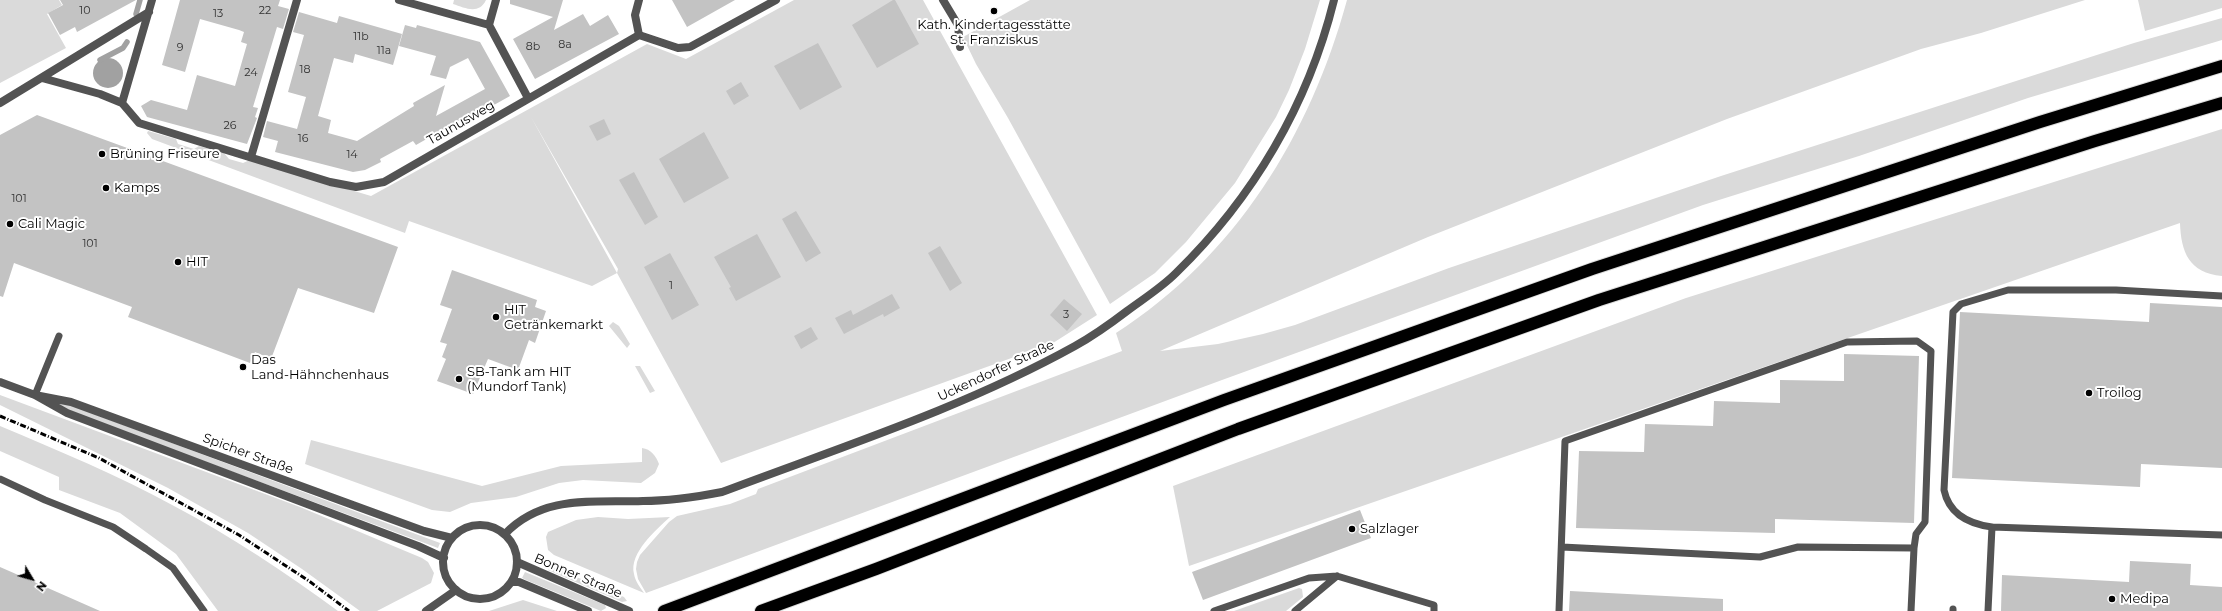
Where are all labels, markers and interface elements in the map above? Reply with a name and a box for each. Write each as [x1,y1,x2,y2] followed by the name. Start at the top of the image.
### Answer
[79,4,91,18] house number: 10
[259,4,271,18] house number: 22
[989,6,999,16] marker: Kath. Kindertagesstätte St. Franziskus
[213,7,223,21] house number: 13
[917,17,1071,48] place label: Kath. Kindertagesstätte St. Franziskus
[353,30,369,44] house number: 11b
[558,38,572,52] house number: 8a
[526,40,540,54] house number: 8b
[177,41,183,55] house number: 9
[377,44,391,58] house number: 11a
[300,63,310,77] house number: 18
[244,66,258,80] house number: 24
[425,97,497,149] street label: Taunusweg
[224,119,236,133] house number: 26
[298,132,308,146] house number: 16
[110,146,220,162] place label: Brüning Friseure
[346,148,358,162] house number: 14
[97,149,107,159] marker: Brüning Friseure
[114,180,160,196] place label: Kamps
[101,183,111,193] marker: Kamps
[11,192,27,206] house number: 101
[18,216,85,232] place label: Cali Magic
[5,219,15,229] marker: Cali Magic
[82,237,98,251] house number: 101
[186,254,208,270] place label: HIT
[173,257,183,267] marker: HIT
[669,279,673,293] house number: 1
[504,302,603,333] place label: HIT Getränkemarkt
[1063,308,1069,322] house number: 3
[491,312,501,322] marker: HIT Getränkemarkt
[935,337,1057,405] street label: Uckendorfer Straße
[251,352,389,383] place label: Das Land-Hähnchenhaus
[238,362,248,372] marker: Das Land-Hähnchenhaus
[467,364,571,395] place label: SB-Tank am HIT (Mundorf Tank)
[454,374,464,384] marker: SB-Tank am HIT (Mundorf Tank)
[2097,385,2142,401] place label: Troilog
[2084,388,2094,398] marker: Troilog
[201,430,295,478] street label: Spicher Straße
[1360,521,1419,537] place label: Salzlager
[1347,524,1357,534] marker: Salzlager
[532,550,624,602] street label: Bonner Straße
[12,559,52,599] north arrow
[33,579,50,594] text: N
[2120,591,2169,607] place label: Medipa
[2107,594,2117,604] marker: Medipa

